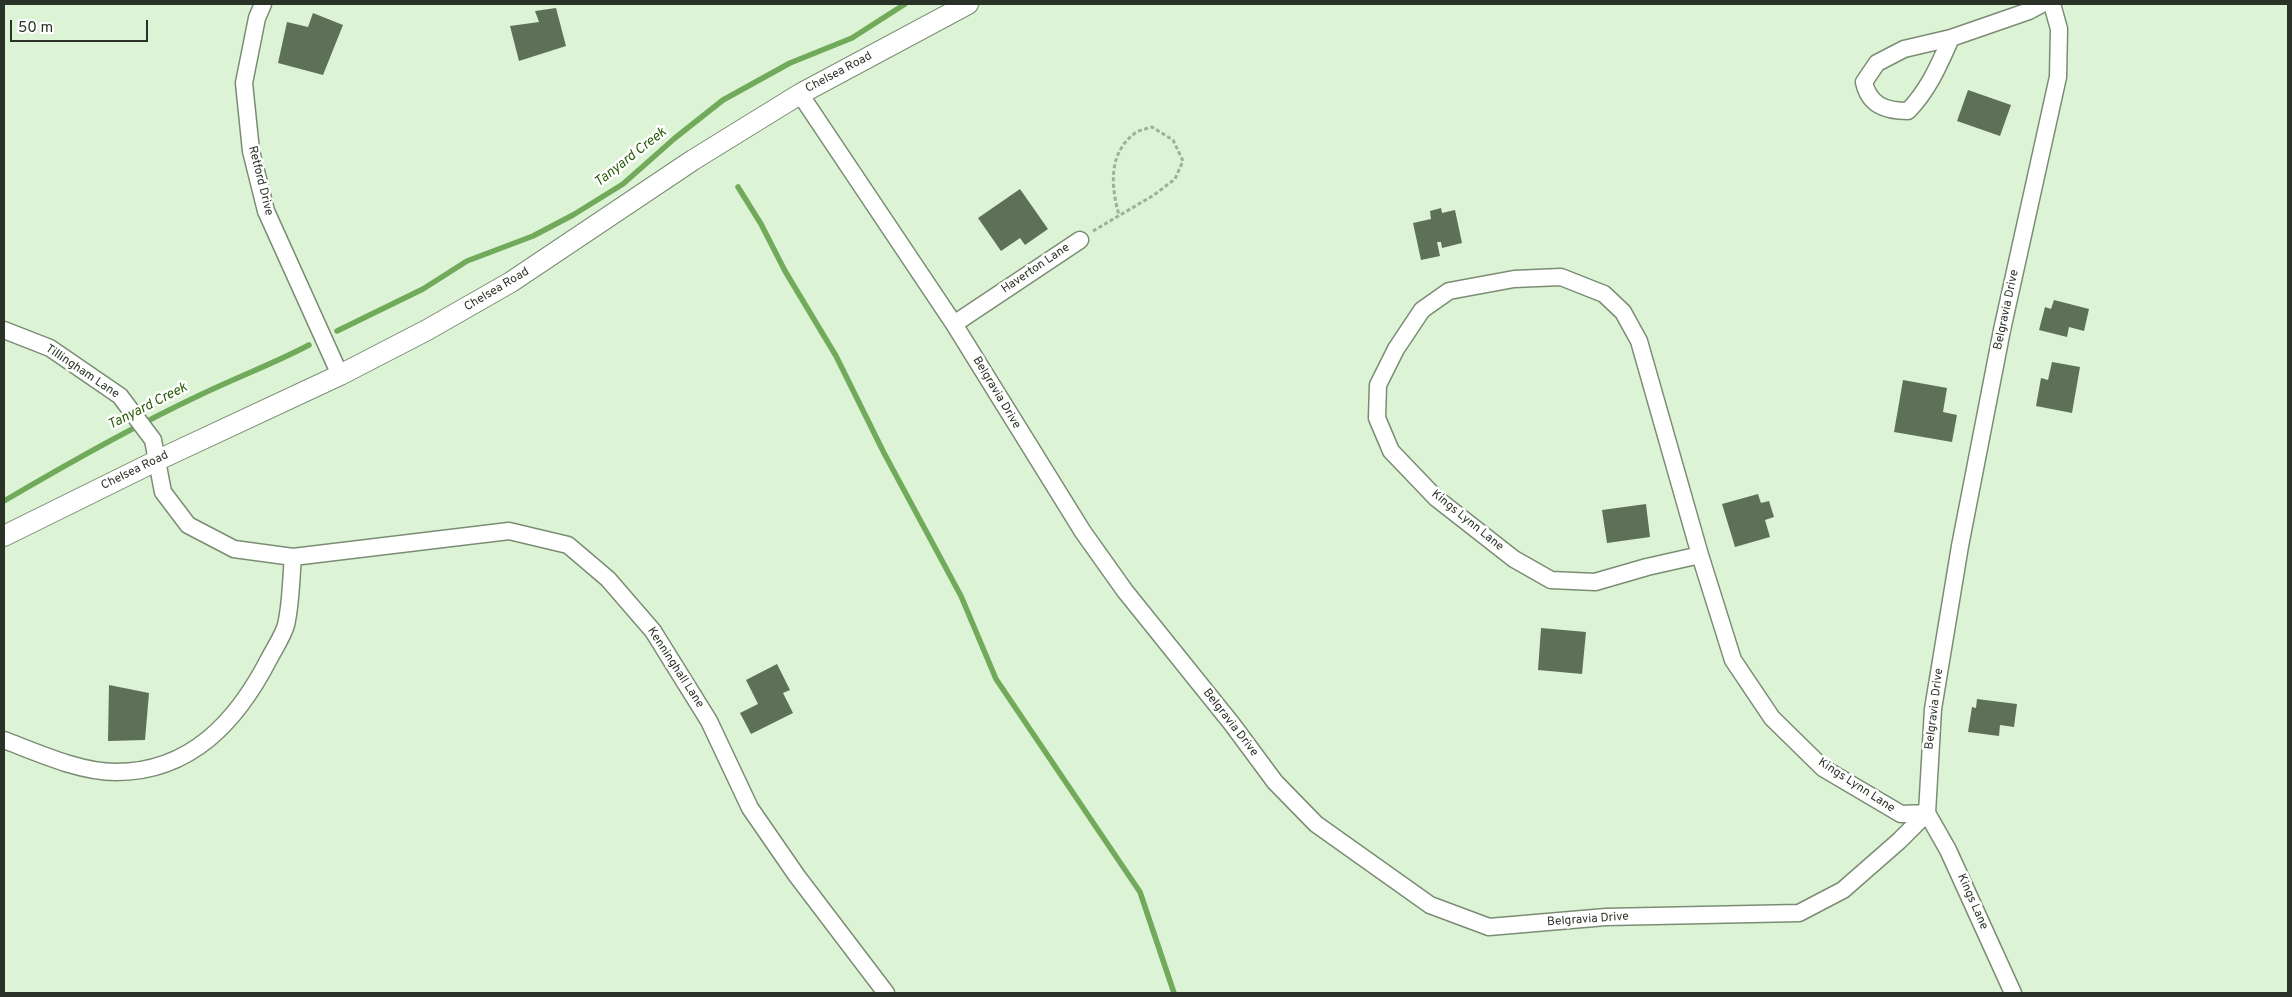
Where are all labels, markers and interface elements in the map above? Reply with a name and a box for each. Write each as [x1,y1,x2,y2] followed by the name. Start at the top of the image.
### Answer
[12,10,150,42] scale bar
[18,19,53,38] text: 50 m
[803,49,875,97] street label: Chelsea Road
[592,125,670,191] water label: Tanyard Creek
[244,145,276,217] street label: Retford Drive
[999,241,1073,297] street label: Haverton Lane
[462,265,532,315] street label: Chelsea Road
[1991,268,2023,352] street label: Belgravia Drive
[42,342,122,402] street label: Tillingham Lane
[969,354,1023,432] street label: Belgravia Drive
[106,380,190,434] water label: Tanyard Creek
[99,449,171,493] street label: Chelsea Road
[1428,487,1506,555] street label: Kings Lynn Lane
[644,625,706,711] street label: Kenninghall Lane
[1923,667,1947,751] street label: Belgravia Drive
[1199,686,1261,760] street label: Belgravia Drive
[1815,756,1897,816] street label: Kings Lynn Lane
[1953,872,1991,932] street label: Kings Lane
[1547,910,1629,930] street label: Belgravia Drive

